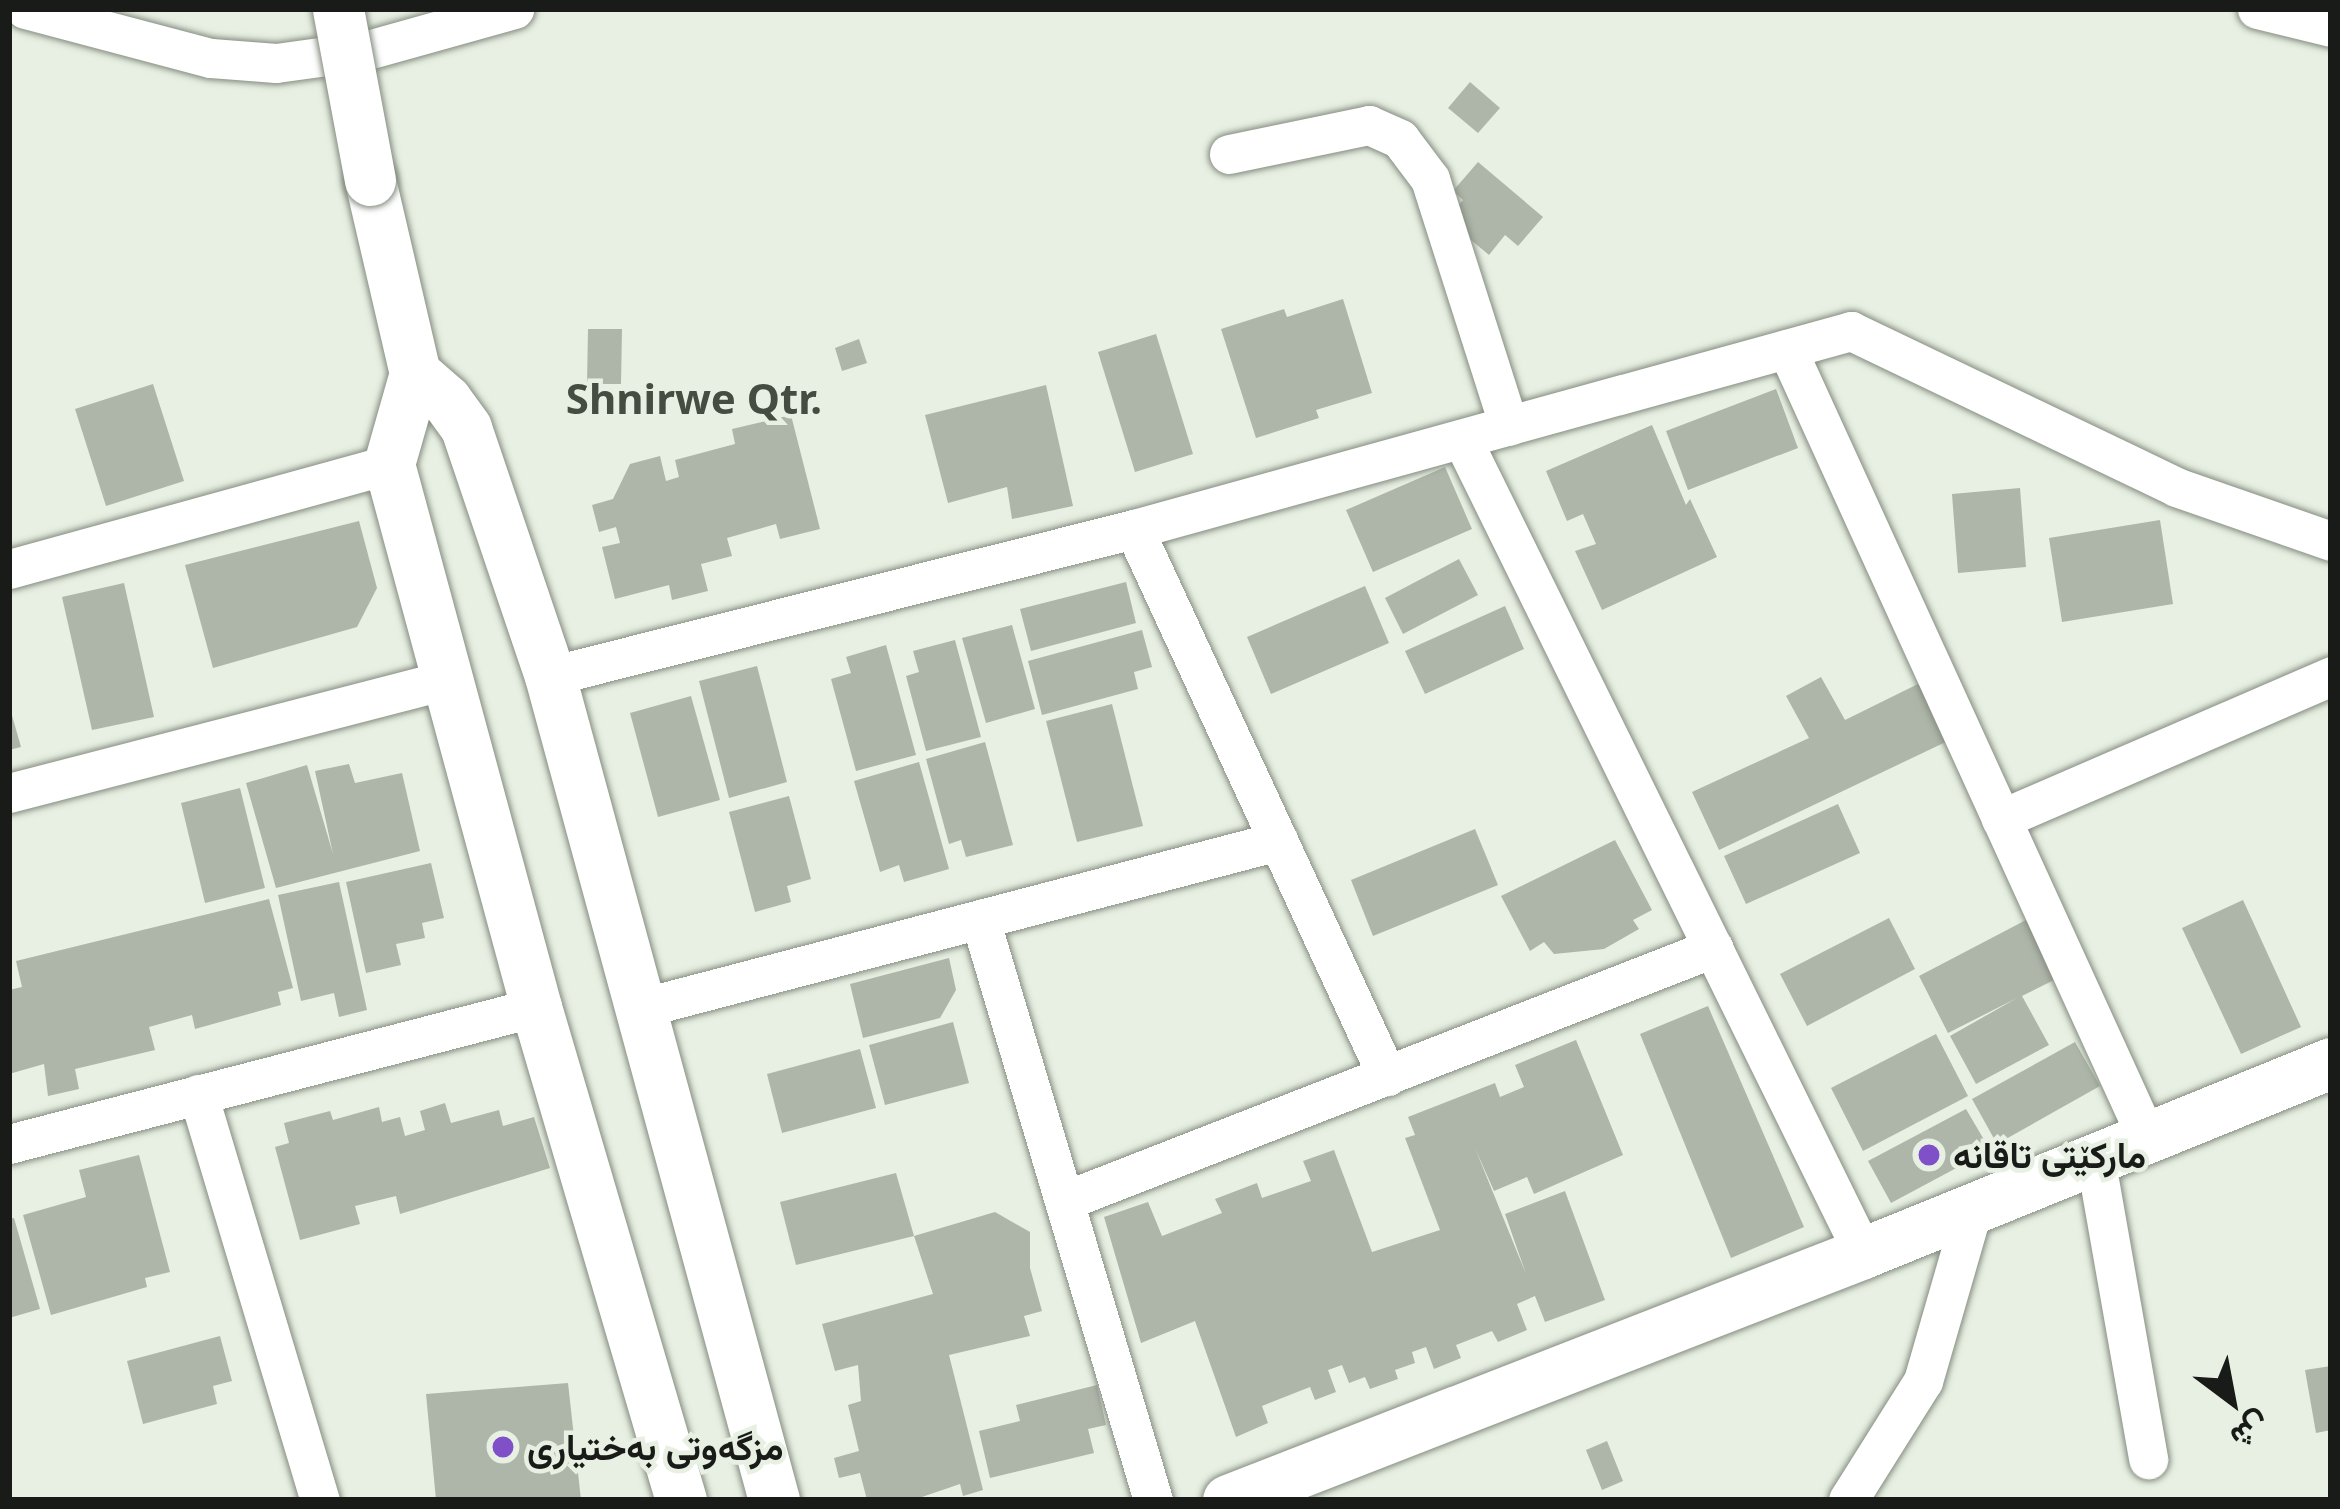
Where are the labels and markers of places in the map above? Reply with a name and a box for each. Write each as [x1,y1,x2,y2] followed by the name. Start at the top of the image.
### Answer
[1953,1133,2146,1177] place label: مارکێتی تاقانە
[1916,1142,1942,1168] marker: مارکێتی تاقانە
[527,1425,784,1469] place label: مزگەوتی بەختیاری
[490,1434,516,1460] marker: مزگەوتی بەختیاری

